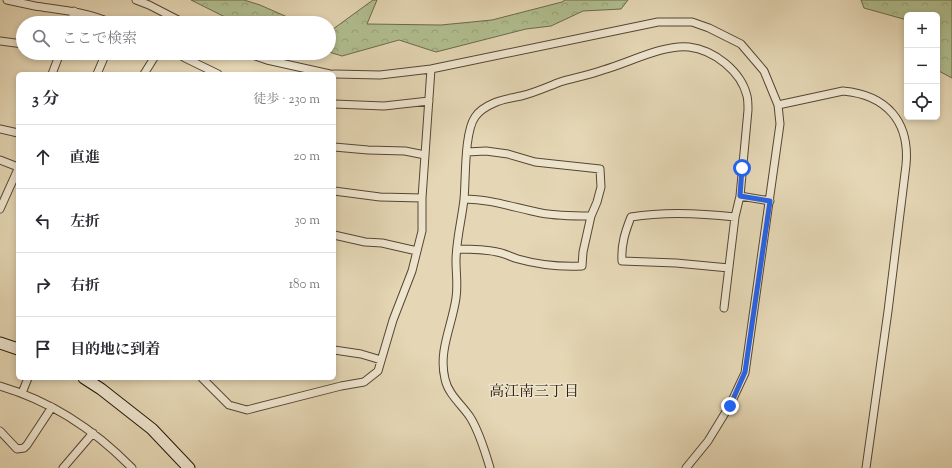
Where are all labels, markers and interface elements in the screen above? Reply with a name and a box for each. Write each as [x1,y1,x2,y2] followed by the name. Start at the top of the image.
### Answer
[904,12,940,120] map controls
[904,12,940,48] button: +
[16,16,336,60] search box
[30,27,52,49] icon: search
[62,29,137,50] text: ここで検索
[904,48,940,84] button: −
[904,84,940,120] button: locate
[32,88,60,112] text: 3 分
[254,91,320,109] text: 徒歩 · 230 m
[32,146,54,168] icon: ahead
[70,148,100,169] text: 直進
[294,148,320,166] text: 20 m
[733,159,751,177] route start
[32,210,54,232] icon: left
[70,212,100,233] text: 左折
[294,212,320,230] text: 30 m
[32,274,54,296] icon: right
[70,276,100,297] text: 右折
[289,276,320,294] text: 180 m
[32,338,54,360] icon: arrive
[70,340,160,361] text: 目的地に到着
[489,382,579,403] district label: 高江南三丁目
[721,397,739,415] route end

